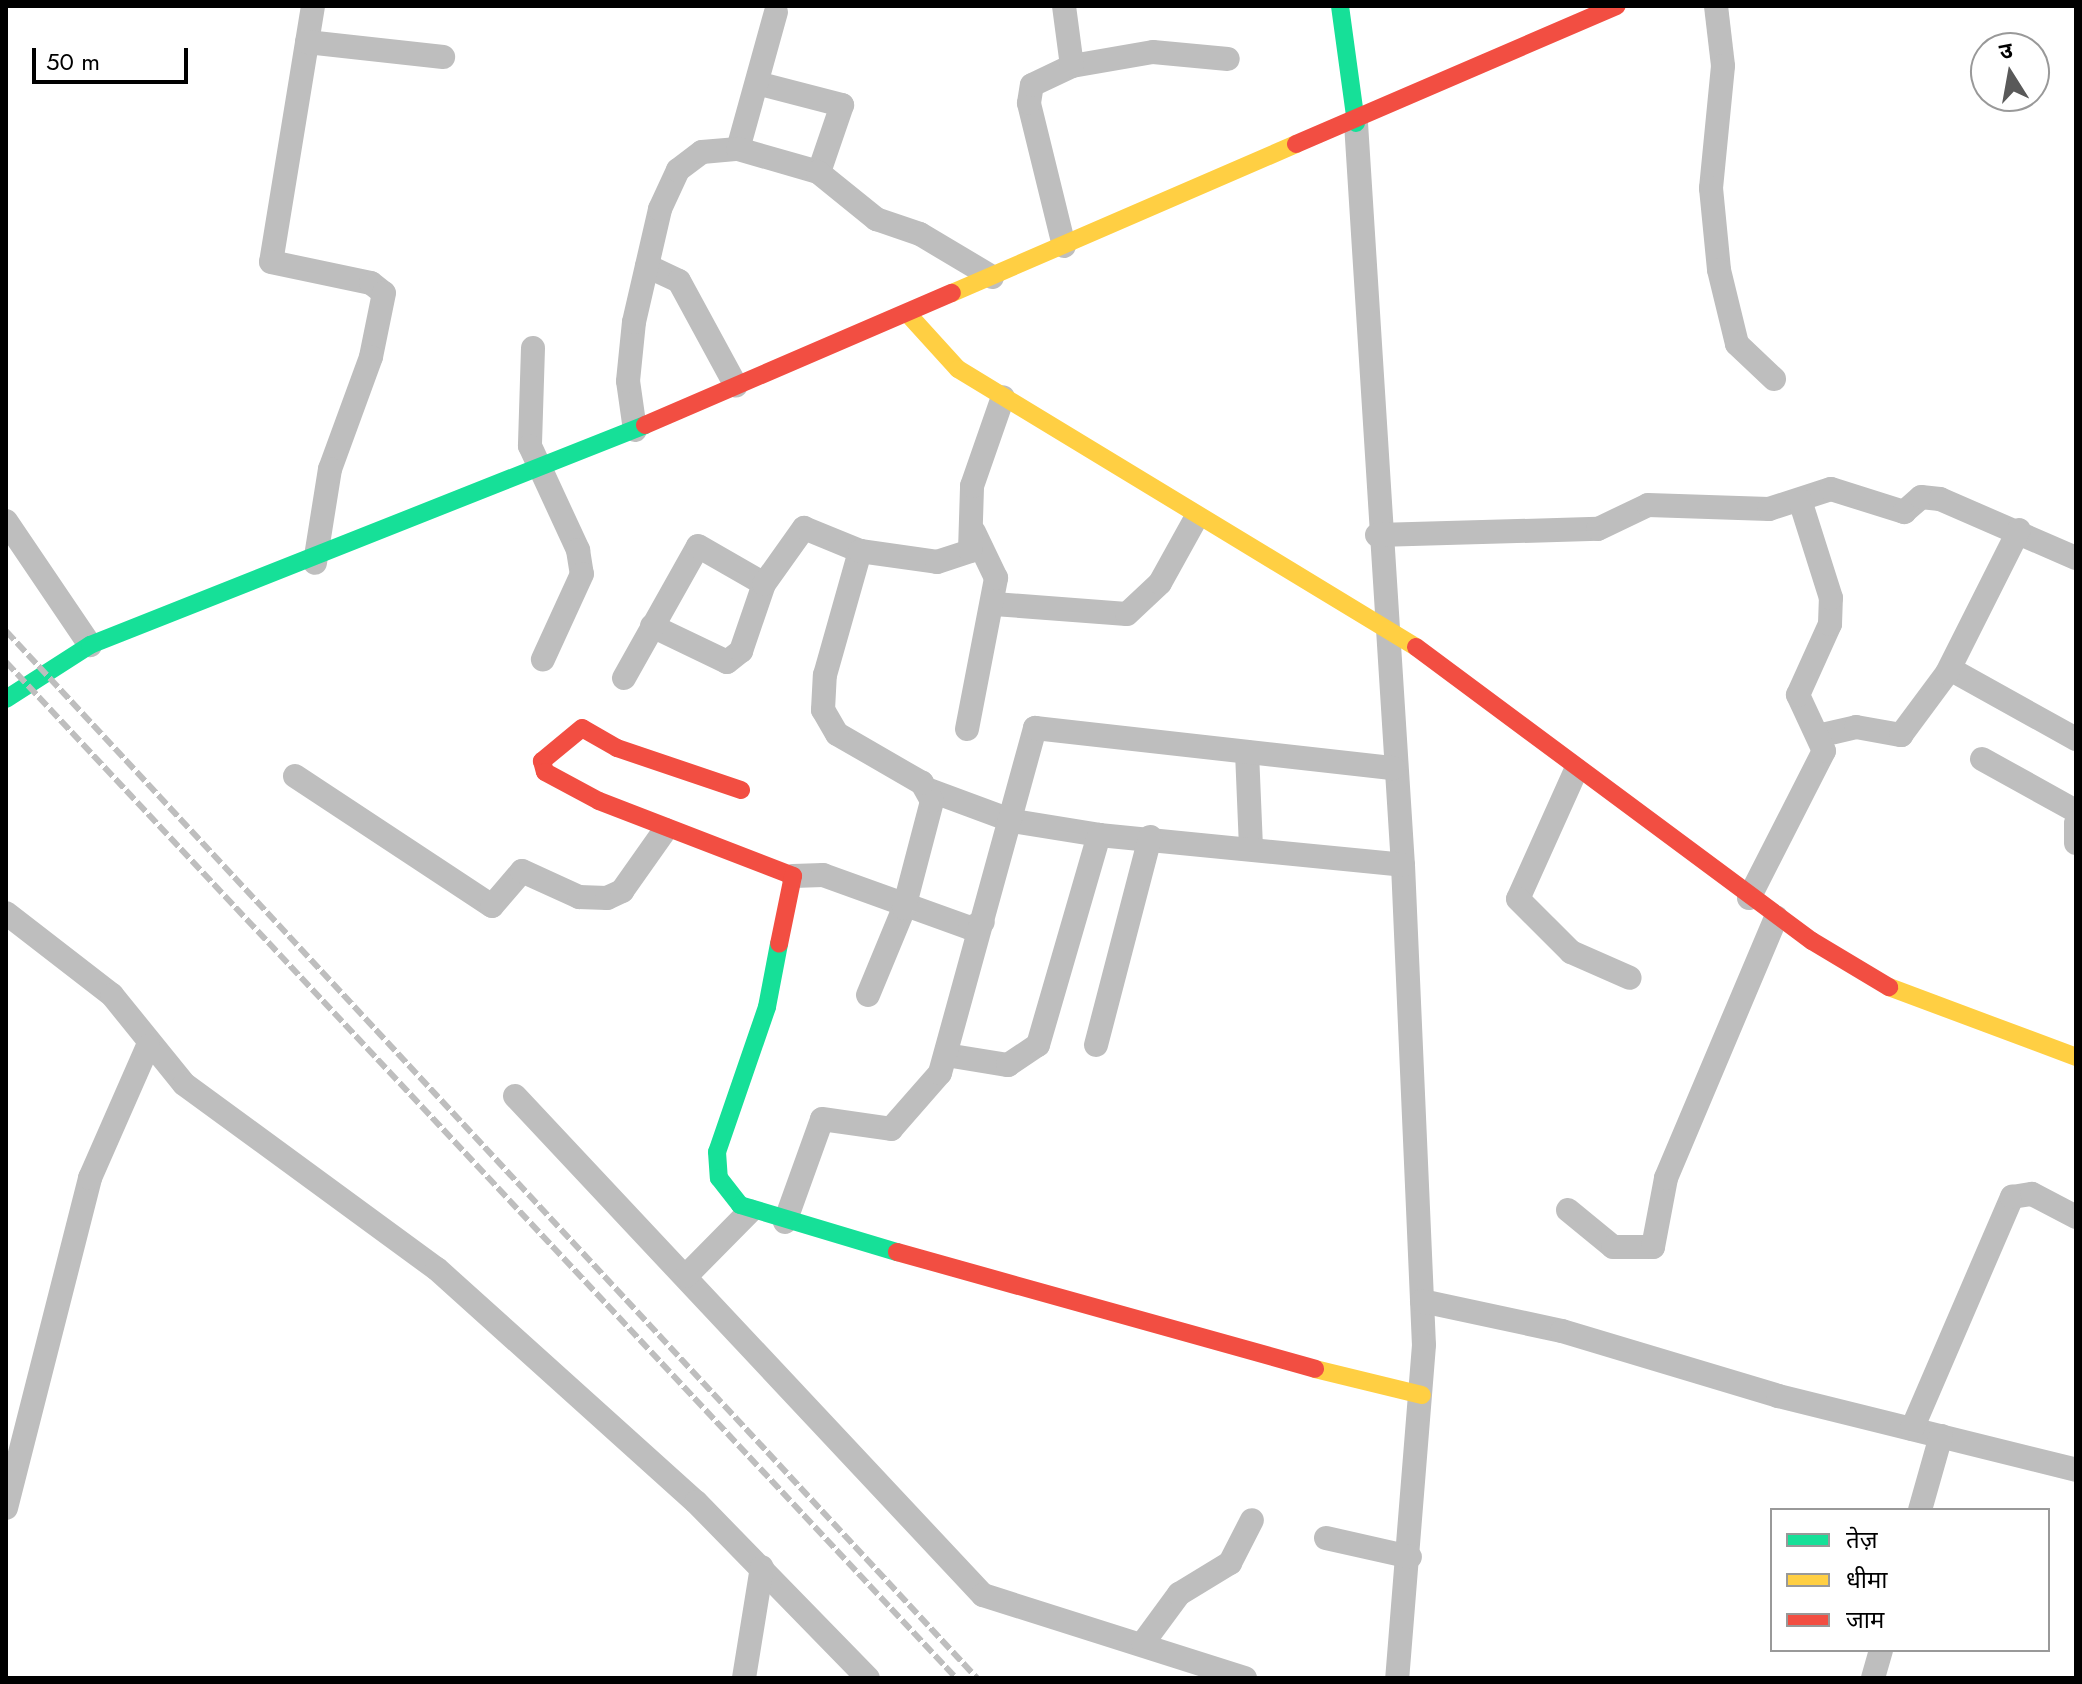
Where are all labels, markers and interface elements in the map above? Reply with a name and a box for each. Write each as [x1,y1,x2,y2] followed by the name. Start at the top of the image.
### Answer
[36,32,192,82] scale bar
[1970,32,2050,112] north arrow
[1996,33,2015,67] text: उ
[46,44,100,79] text: 50 m
[1770,1508,2050,1652] legend
[1846,1522,1878,1557] text: तेज़
[1846,1562,1888,1597] text: धीमा
[1846,1602,1884,1637] text: जाम

